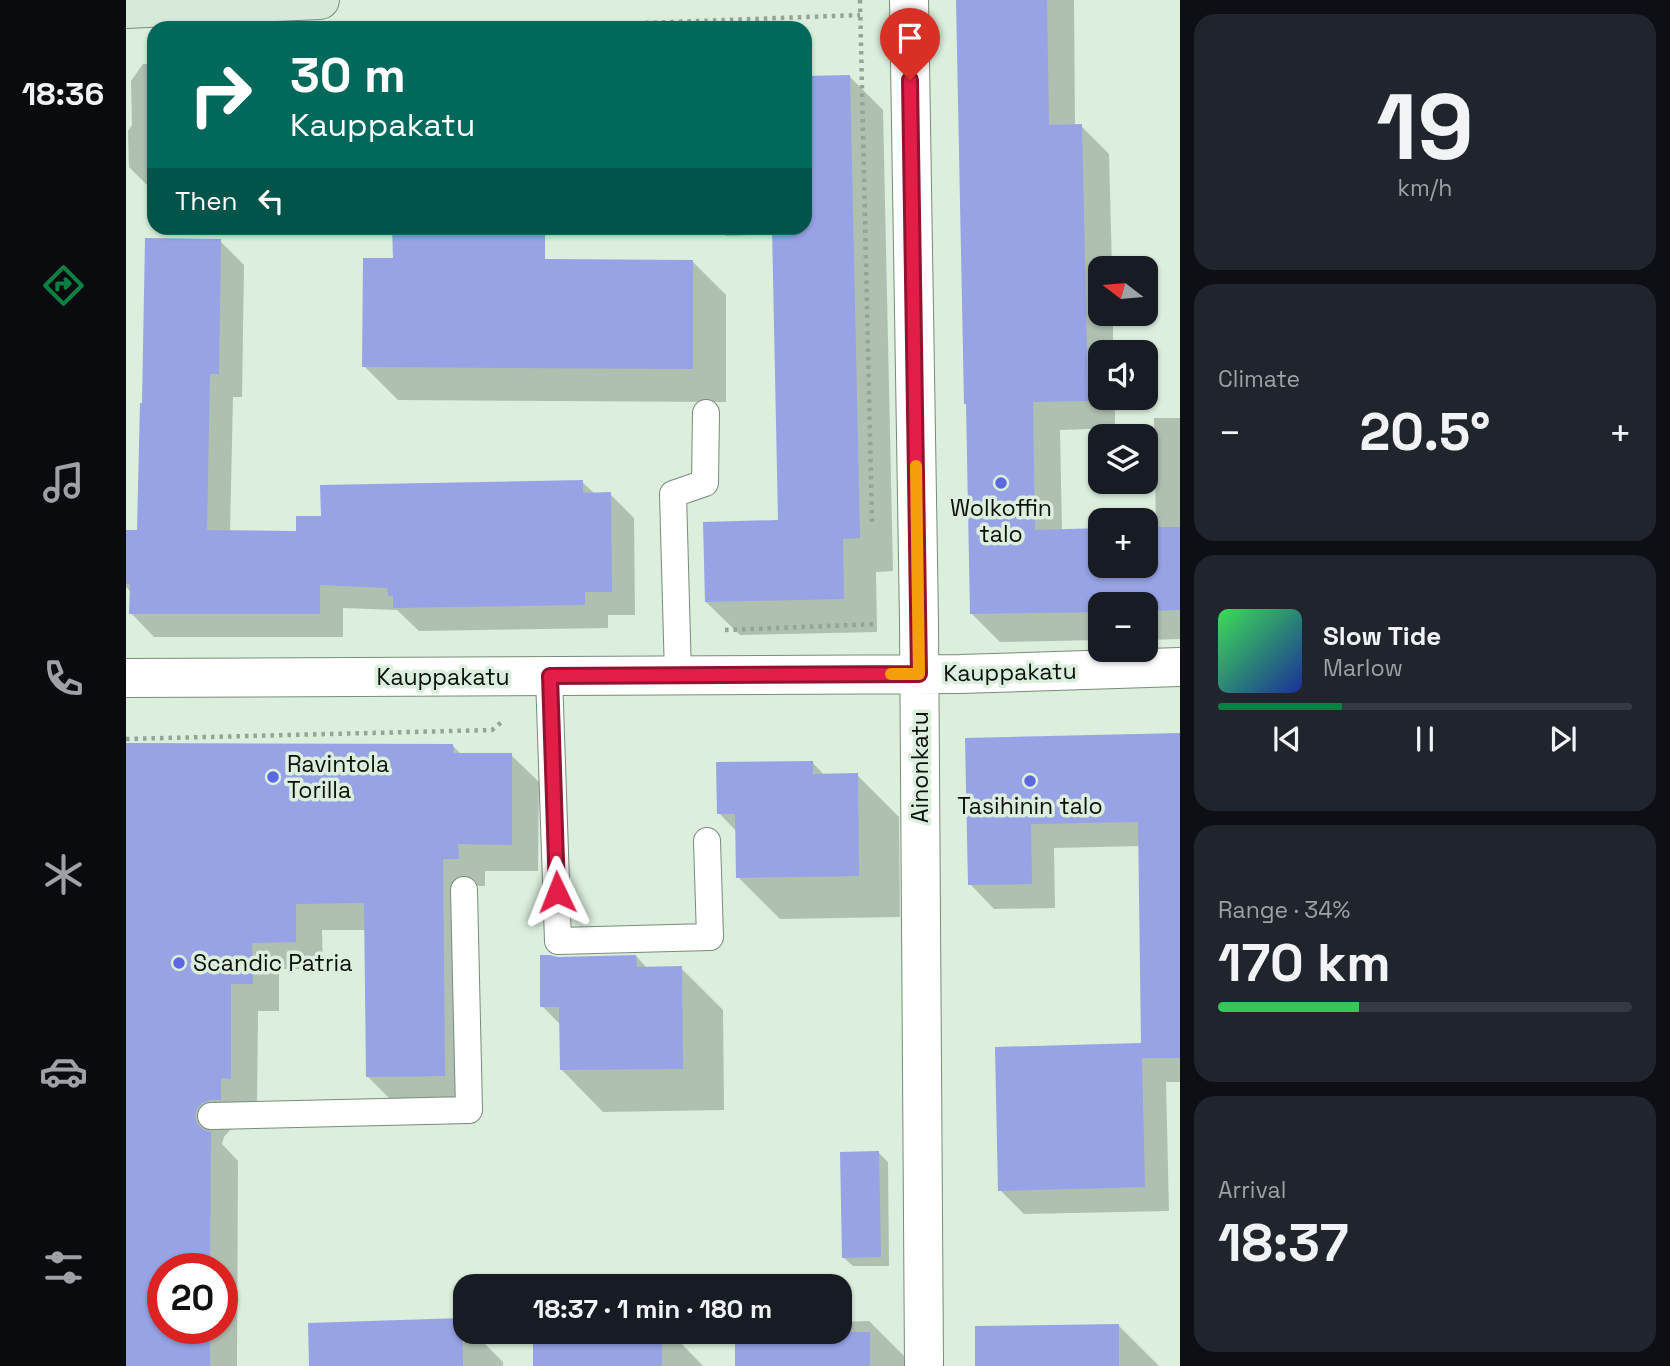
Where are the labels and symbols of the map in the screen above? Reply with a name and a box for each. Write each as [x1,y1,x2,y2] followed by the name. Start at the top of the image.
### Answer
[880,8,940,80] pin
[1088,256,1158,326] north arrow
[993,475,1009,491] marker: Wolkoffin talo
[950,493,1052,549] place label: Wolkoffin talo
[943,656,1077,688] street label: Kauppakatu
[376,662,510,692] street label: Kauppakatu
[905,711,935,823] street label: Ainonkatu
[287,749,389,805] place label: Ravintola Torilla
[265,769,281,785] marker: Ravintola Torilla
[1022,773,1038,789] marker: Tasihinin talo
[957,791,1103,821] place label: Tasihinin talo
[520,855,594,929] position arrow
[193,948,352,978] place label: Scandic Patria
[171,955,187,971] marker: Scandic Patria
[147,1253,238,1344] speed limit sign: 20

